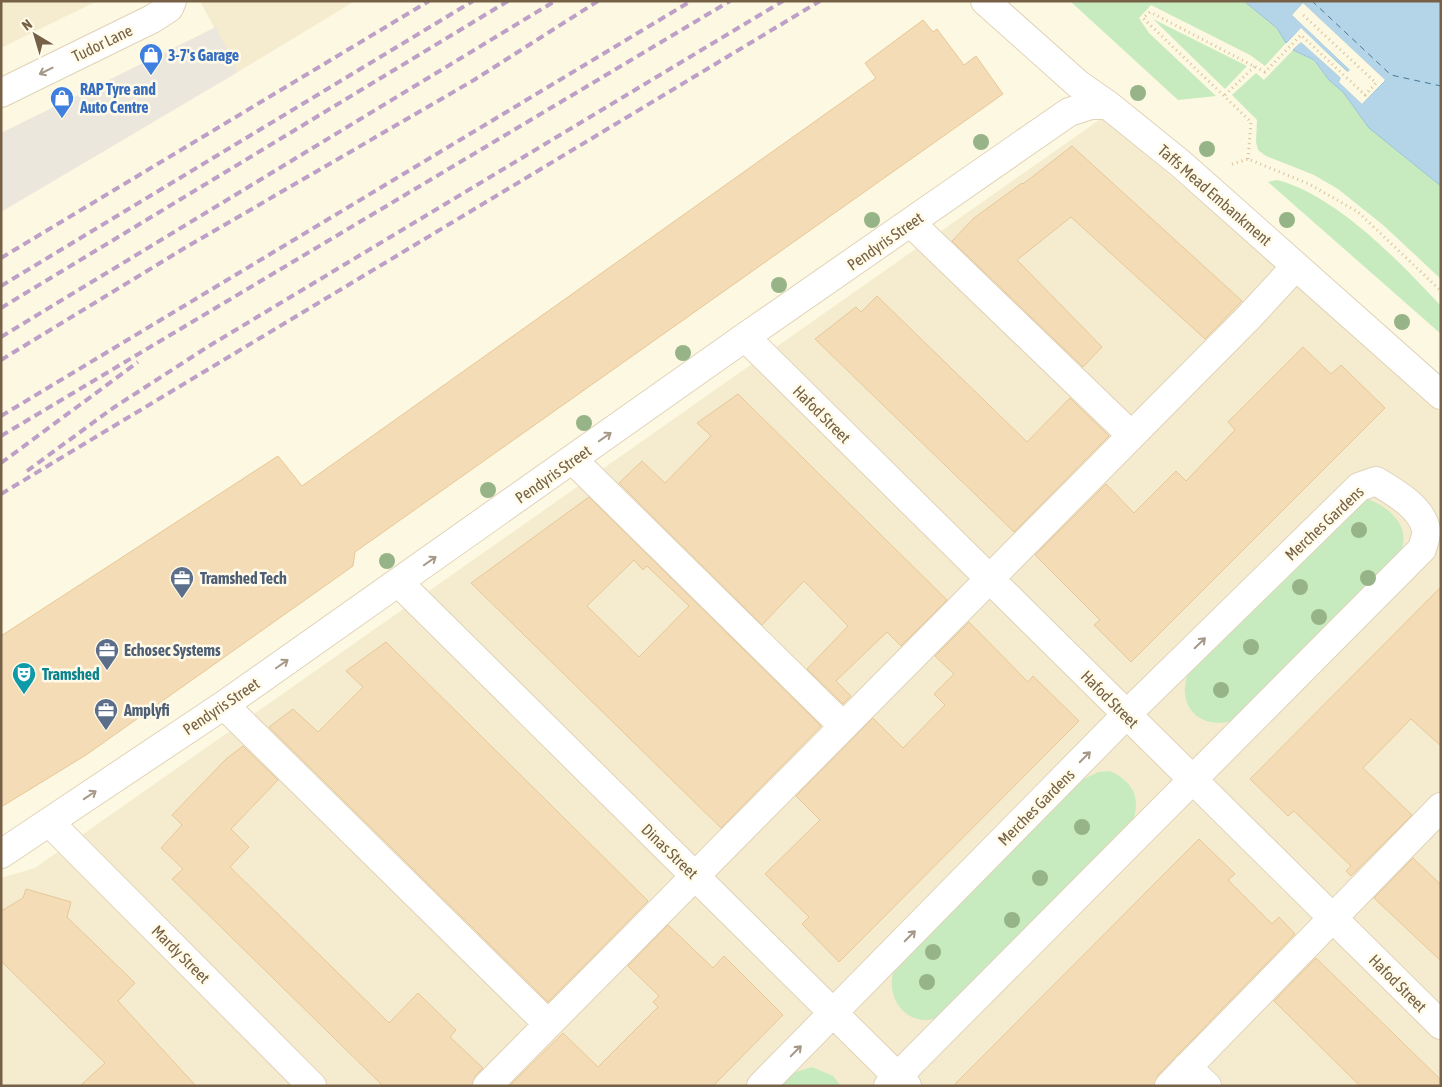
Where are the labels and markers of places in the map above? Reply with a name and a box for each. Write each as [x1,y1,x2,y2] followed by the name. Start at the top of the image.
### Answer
[138,42,164,76] shop icon: 3-7's Garage
[168,46,239,64] place label: 3-7's Garage
[79,80,156,116] place label: RAP Tyre and Auto Centre
[49,85,75,119] shop icon: RAP Tyre and Auto Centre
[169,565,195,599] office icon: Tramshed Tech
[200,569,287,587] place label: Tramshed Tech
[94,637,120,671] office icon: Echosec Systems
[124,641,221,659] place label: Echosec Systems
[11,661,37,695] theatre icon: Tramshed
[42,665,100,683] place label: Tramshed
[93,697,119,731] office icon: Amplyfi
[123,701,170,719] place label: Amplyfi

